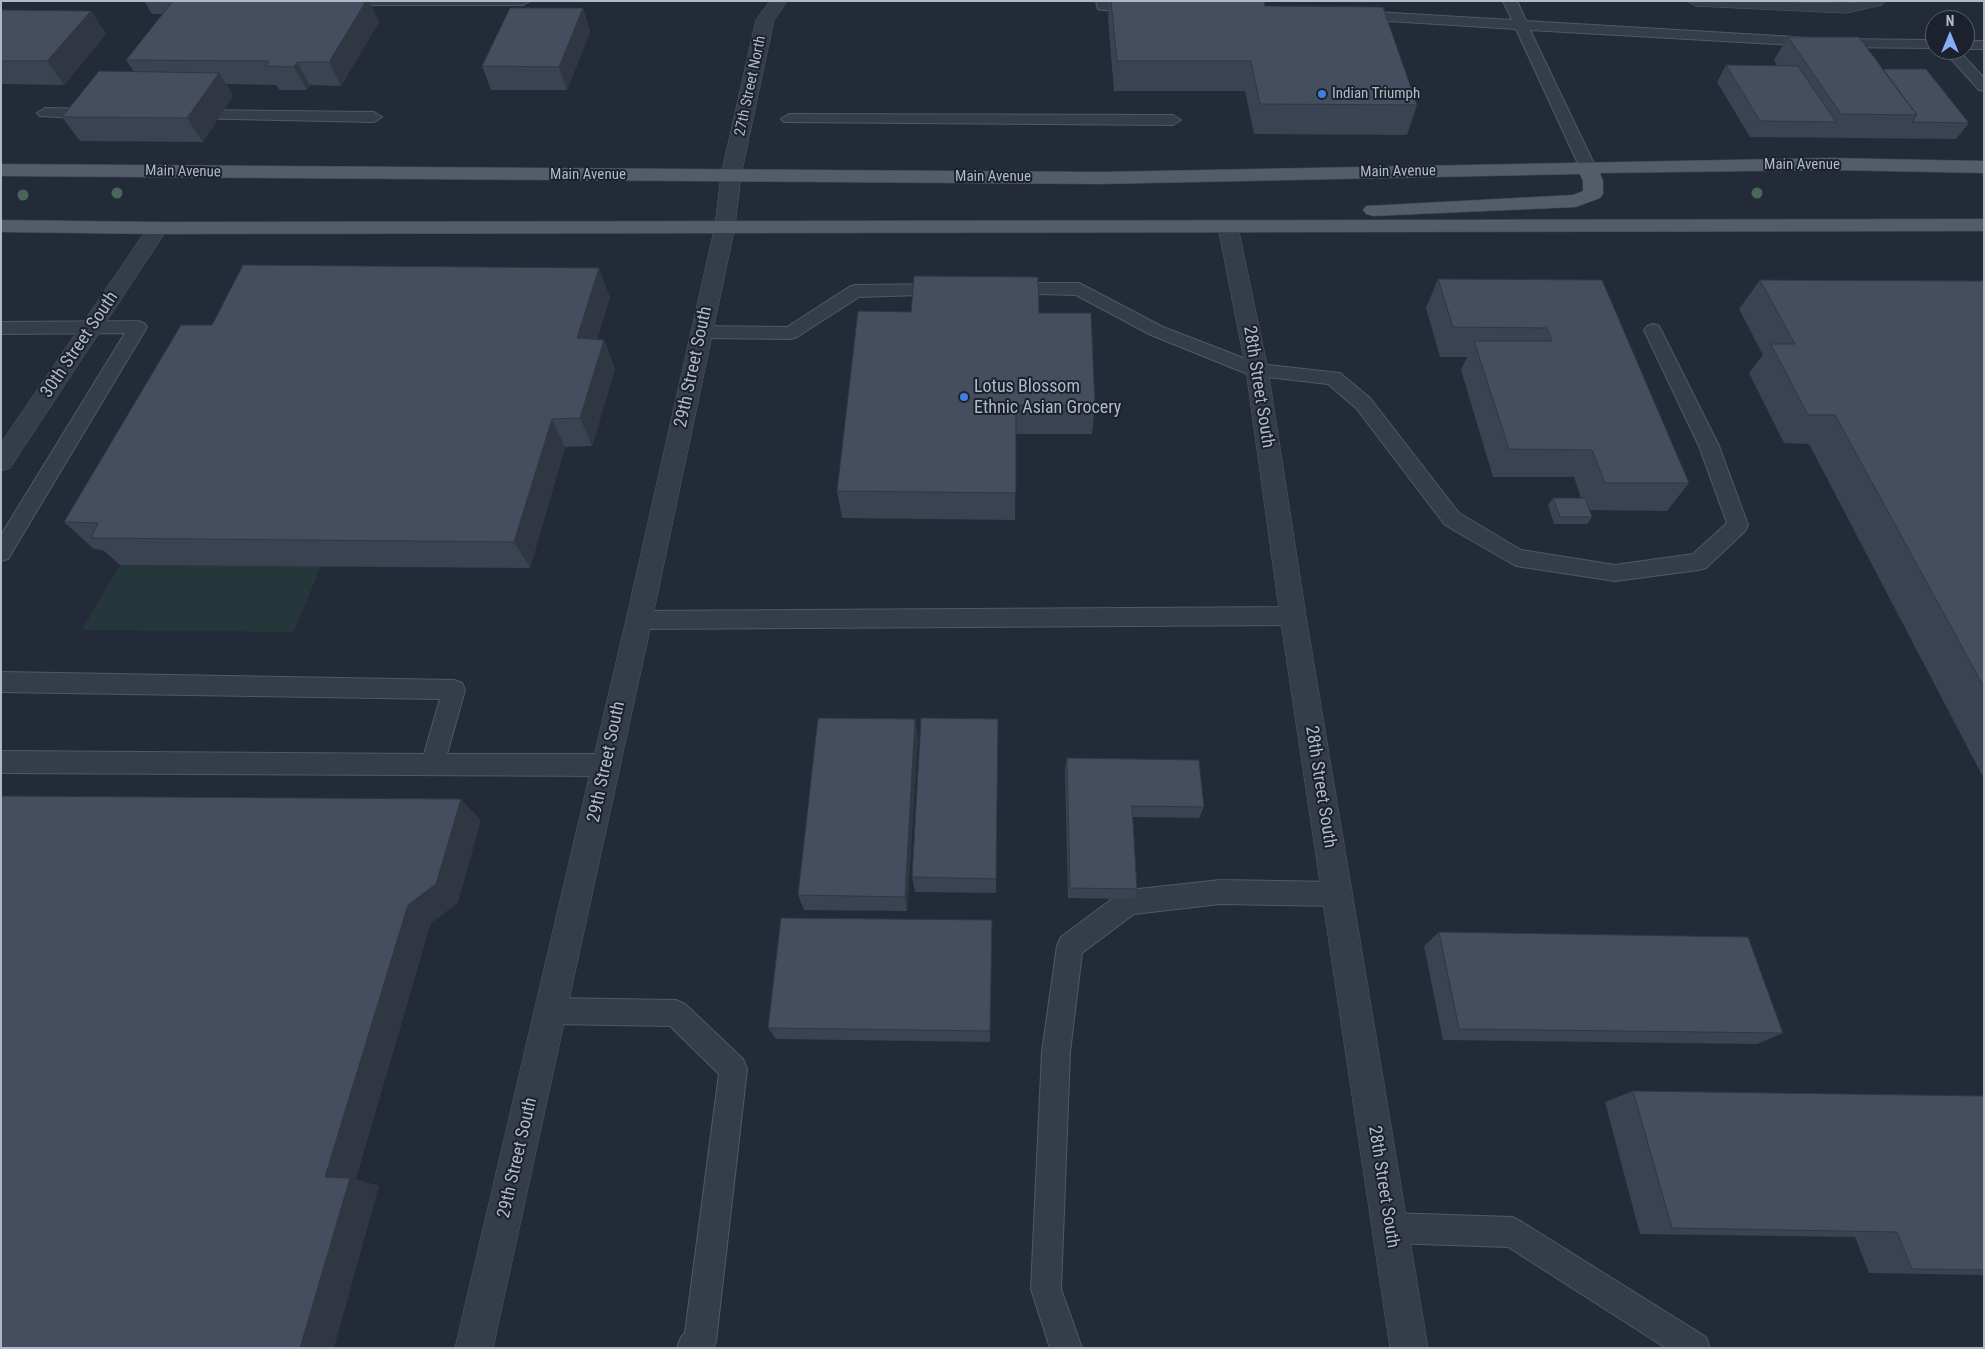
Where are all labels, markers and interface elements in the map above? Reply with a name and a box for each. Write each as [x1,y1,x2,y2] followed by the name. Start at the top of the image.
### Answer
[1925,10,1975,60] north arrow
[1946,13,1954,29] text: N
[732,34,770,138] street label: 27th Street North
[1332,85,1420,103] place label: Indian Triumph
[1316,88,1328,100] marker: Indian Triumph
[1764,156,1840,174] street label: Main Avenue
[145,162,221,182] street label: Main Avenue
[1360,162,1436,182] street label: Main Avenue
[550,166,626,184] street label: Main Avenue
[955,168,1031,186] street label: Main Avenue
[37,288,123,402] street label: 30th Street South
[671,304,717,430] street label: 29th Street South
[1238,324,1278,450] street label: 28th Street South
[974,376,1121,418] place label: Lotus Blossom Ethnic Asian Grocery
[958,391,970,403] marker: Lotus Blossom Ethnic Asian Grocery
[584,699,630,825] street label: 29th Street South
[1300,724,1340,850] street label: 28th Street South
[494,1095,542,1221] street label: 29th Street South
[1363,1124,1403,1250] street label: 28th Street South

